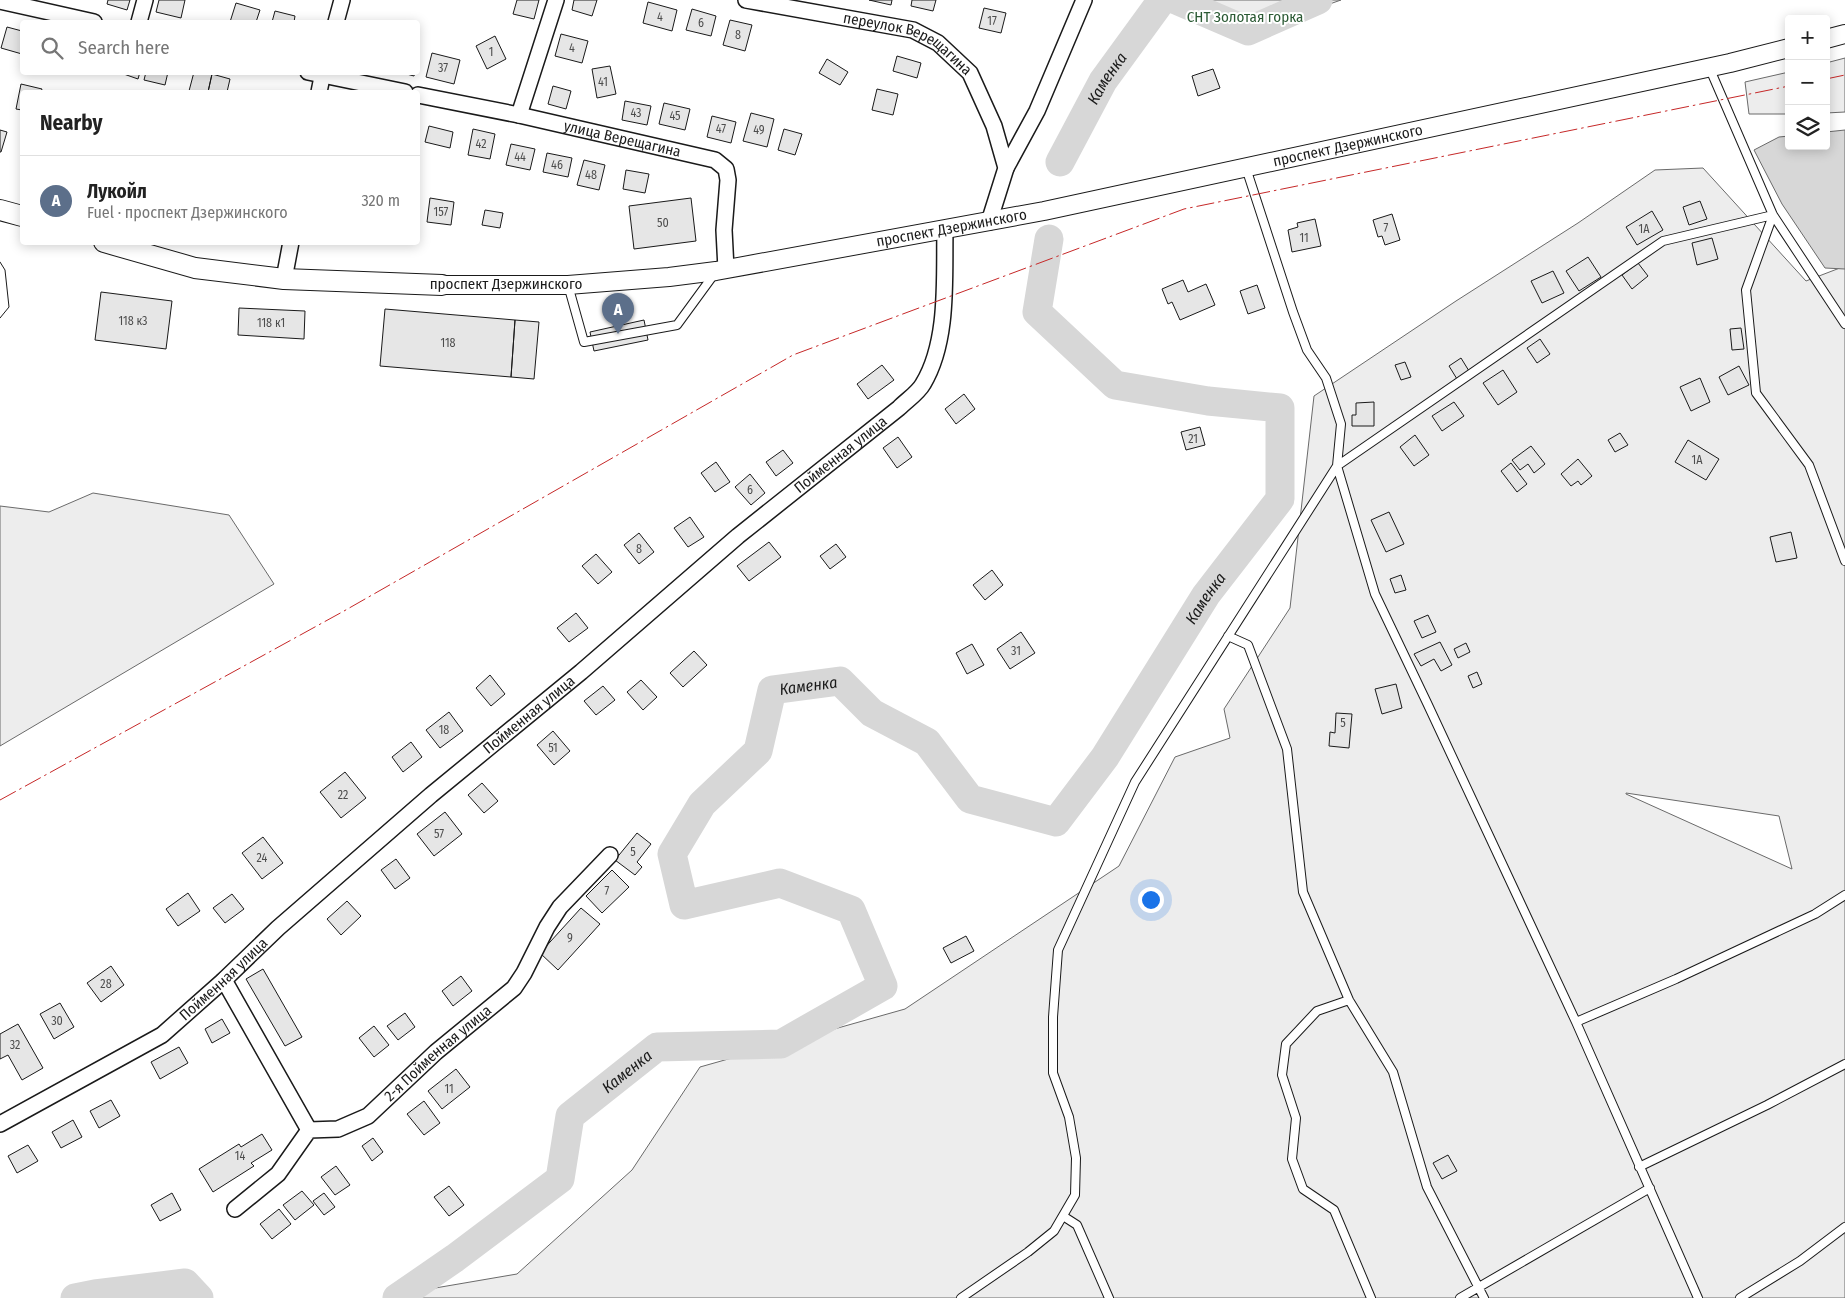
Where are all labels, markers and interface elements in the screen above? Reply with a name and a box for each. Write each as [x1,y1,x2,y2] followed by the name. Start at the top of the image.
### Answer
[1187,8,1303,26] park label: СНТ Золотая горка
[842,9,976,79] street label: переулок Верещагина
[657,10,663,24] house number: 4
[987,14,997,28] house number: 17
[1785,15,1830,150] map controls
[1785,15,1830,60] button: +
[698,16,704,30] house number: 6
[20,20,420,75] search box
[735,28,741,42] house number: 8
[38,34,66,62] icon: search
[78,36,170,59] text: Search here
[569,41,575,55] house number: 4
[489,45,493,59] house number: 1
[1083,48,1130,107] water label: Каменка
[1785,60,1830,105] button: −
[438,61,448,75] house number: 37
[598,75,608,89] house number: 41
[1785,105,1830,150] button: layers
[630,106,642,120] house number: 43
[669,109,681,123] house number: 45
[40,110,102,136] text: Nearby
[562,117,683,161] street label: улица Верещагина
[1271,121,1425,170] street label: проспект Дзержинского
[716,122,726,136] house number: 47
[753,123,765,137] house number: 49
[476,137,486,151] house number: 42
[514,150,526,164] house number: 44
[551,158,563,172] house number: 46
[585,168,597,182] house number: 48
[87,180,147,203] text: Лукойл
[52,191,60,210] text: A
[361,191,400,210] text: 320 m
[87,203,288,222] text: Fuel · проспект Дзержинского
[434,205,449,219] house number: 157
[875,205,1028,251] street label: проспект Дзержинского
[657,216,669,230] house number: 50
[1384,221,1389,235] house number: 7
[1639,222,1650,236] house number: 1А
[1299,231,1309,245] house number: 11
[430,275,582,293] street label: проспект Дзержинского
[602,293,634,334] pin: A
[118,314,148,328] house number: 118 к3
[257,316,285,330] house number: 118 к1
[440,336,456,350] house number: 118
[790,412,890,497] street label: Пойменная улица
[1188,432,1198,446] house number: 21
[1692,453,1703,467] house number: 1А
[747,483,753,497] house number: 6
[636,542,642,556] house number: 8
[1181,569,1229,627] water label: Каменка
[1011,644,1021,658] house number: 31
[479,672,578,758] street label: Пойменная улица
[778,672,839,698] water label: Каменка
[1340,716,1346,730] house number: 5
[439,723,449,737] house number: 18
[548,741,558,755] house number: 51
[338,788,348,802] house number: 22
[434,827,444,841] house number: 57
[630,845,636,859] house number: 5
[257,851,268,865] house number: 24
[605,884,610,898] house number: 7
[1138,887,1164,913] your location
[567,931,573,945] house number: 9
[176,934,271,1024] street label: Пойменная улица
[100,977,112,991] house number: 28
[381,1001,495,1105] street label: 2-я Пойменная улица
[51,1014,63,1028] house number: 30
[10,1038,20,1052] house number: 32
[598,1045,655,1097] water label: Каменка
[444,1082,454,1096] house number: 11
[235,1149,245,1163] house number: 14

